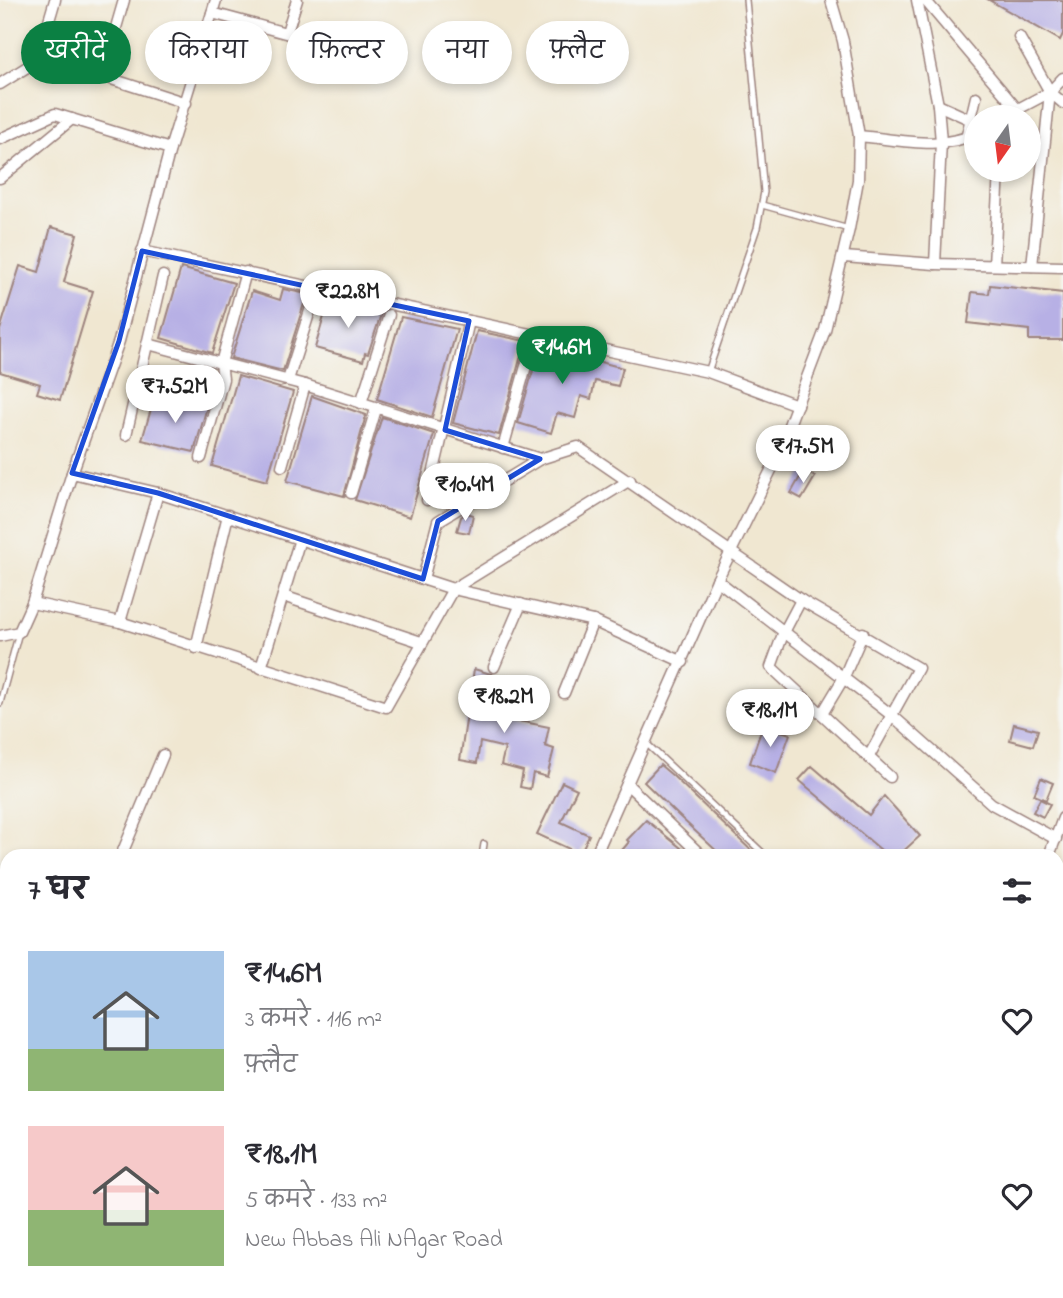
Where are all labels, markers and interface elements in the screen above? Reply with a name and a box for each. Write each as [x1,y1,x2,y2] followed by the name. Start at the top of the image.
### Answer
[21,21,131,84] chip: खरीदें
[145,21,272,84] chip: किराया
[286,21,408,84] chip: फ़िल्टर
[422,21,512,84] chip: नया
[526,21,629,84] chip: फ़्लैट
[964,105,1041,182] north arrow
[964,105,1041,182] map controls
[291,270,405,330] pin: ₹22.8M
[316,276,380,309] text: ₹22.8M
[505,326,619,386] pin: ₹14.6M
[532,332,592,365] text: ₹14.6M
[118,366,232,425] pin: ₹7.52M
[142,371,208,404] text: ₹7.52M
[746,426,860,485] pin: ₹17.5M
[772,431,834,464] text: ₹17.5M
[408,463,522,523] pin: ₹10.4M
[435,469,495,502] text: ₹10.4M
[447,676,561,735] pin: ₹18.2M
[474,681,534,714] text: ₹18.2M
[713,690,827,749] pin: ₹18.1M
[742,695,798,728] text: ₹18.1M
[28,870,88,914] text: 7 घर
[998,872,1036,910] icon: filters
[245,953,322,997] text: ₹14.6M
[84,979,168,1063] icon: home
[998,1002,1036,1040] icon: heart
[245,1004,382,1037] text: 3 कमरे · 116 m²
[245,1050,297,1083] text: फ़्लैट
[245,1134,318,1178] text: ₹18.1M
[84,1154,168,1238] icon: home
[998,1177,1036,1215] icon: heart
[245,1185,387,1218] text: 5 कमरे · 133 m²
[245,1224,503,1257] text: New Abbas Ali NAgar Road

